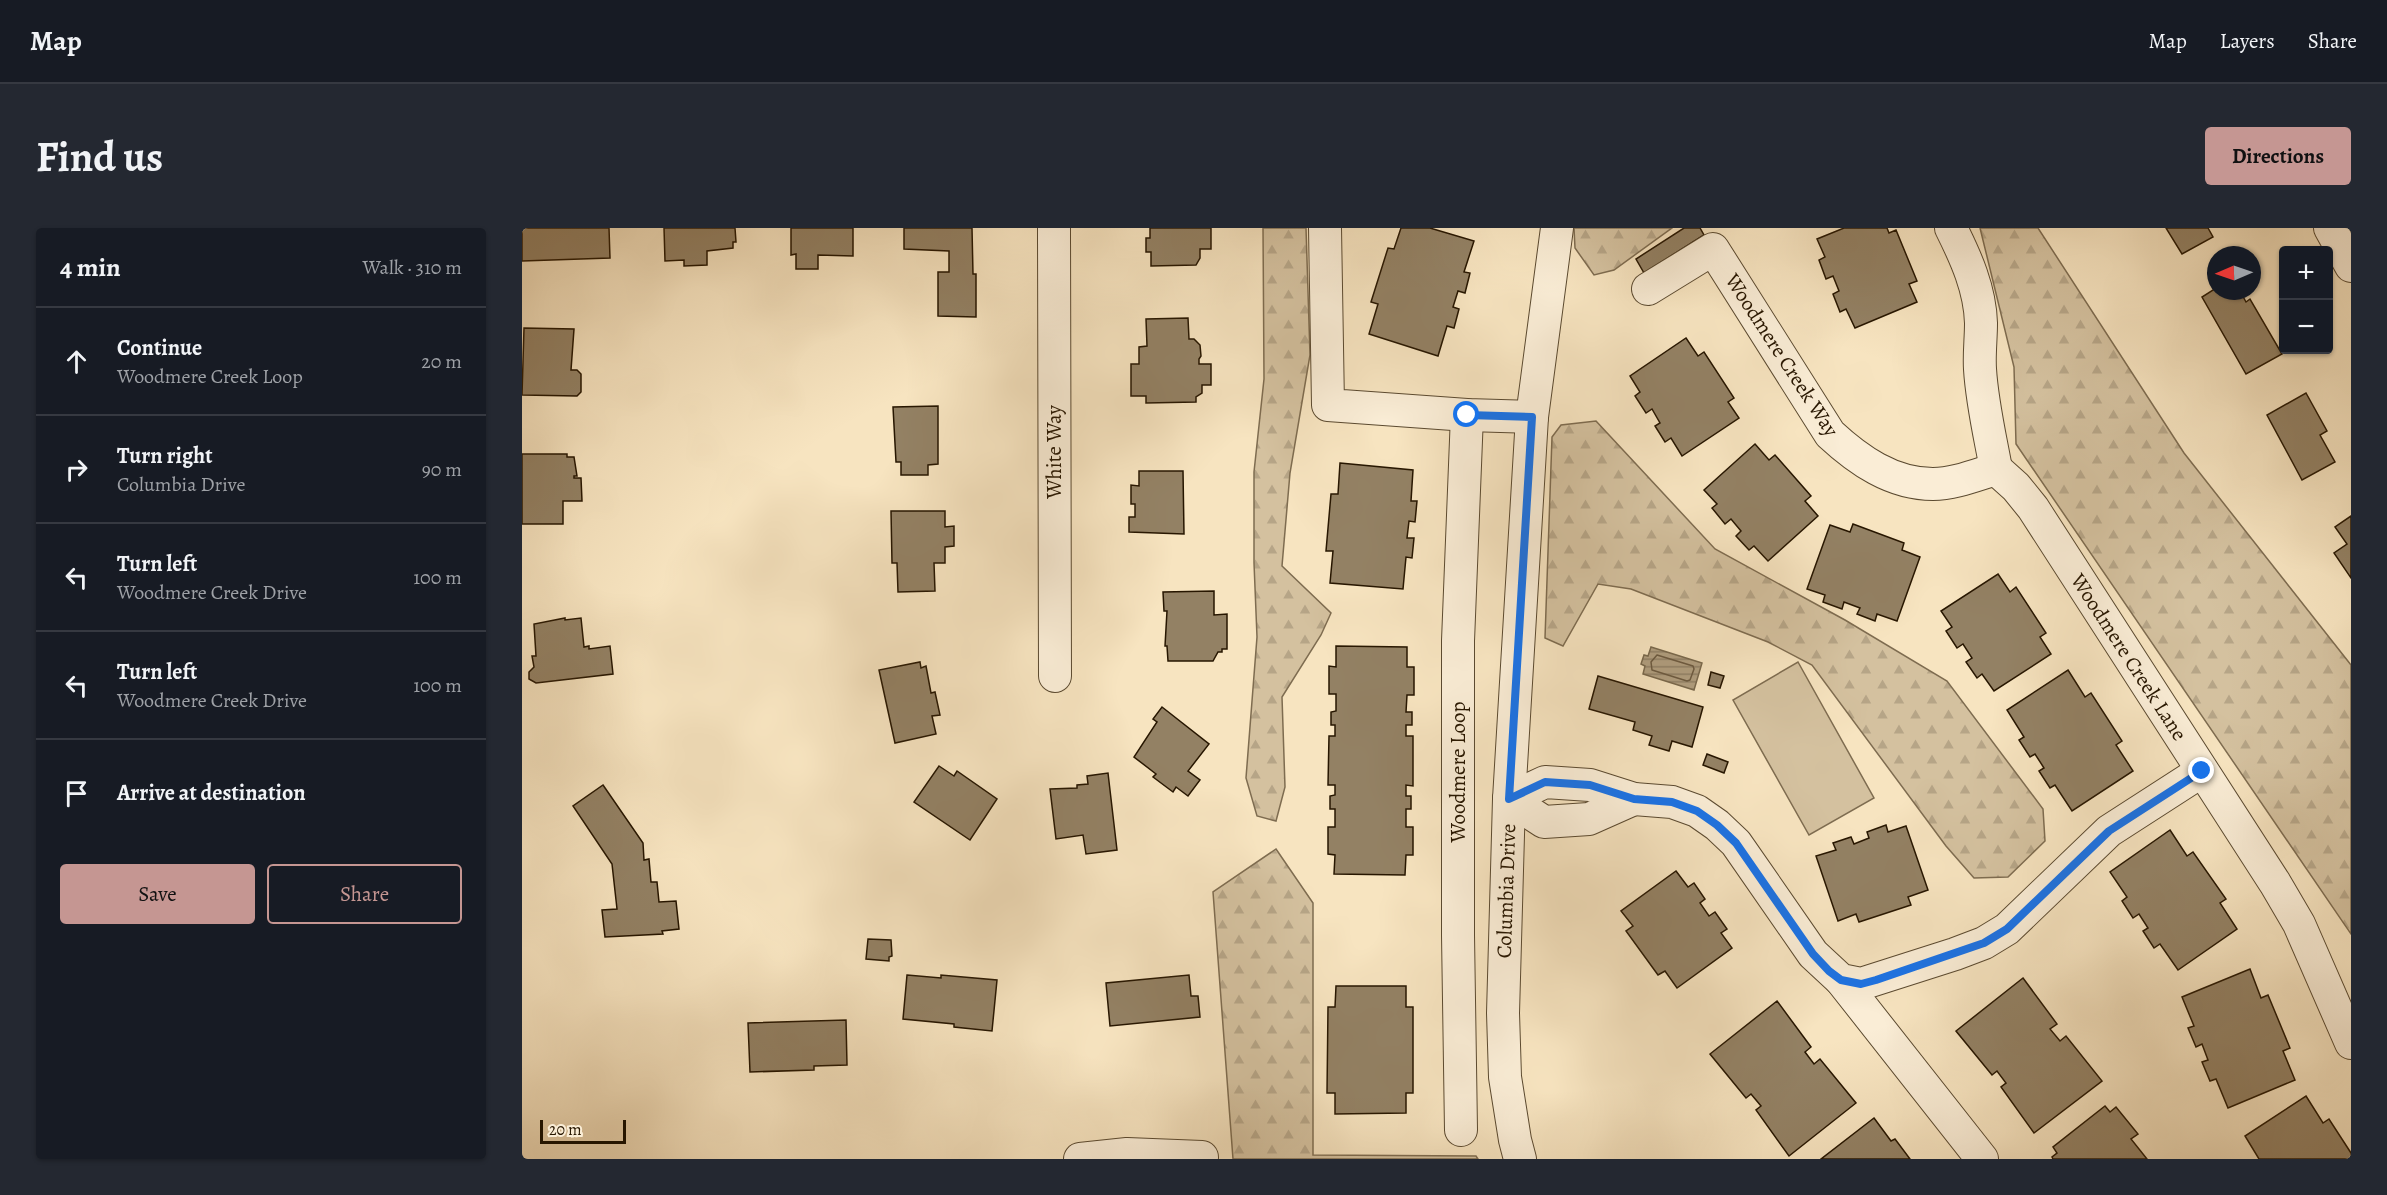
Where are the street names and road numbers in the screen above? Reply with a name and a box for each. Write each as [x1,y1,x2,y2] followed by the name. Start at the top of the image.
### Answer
[1718,267,1846,442] street label: Woodmere Creek Way
[1040,405,1068,500] street label: White Way
[2064,567,2194,746] street label: Woodmere Creek Lane
[1444,701,1472,844] street label: Woodmere Loop
[1490,823,1522,959] street label: Columbia Drive

